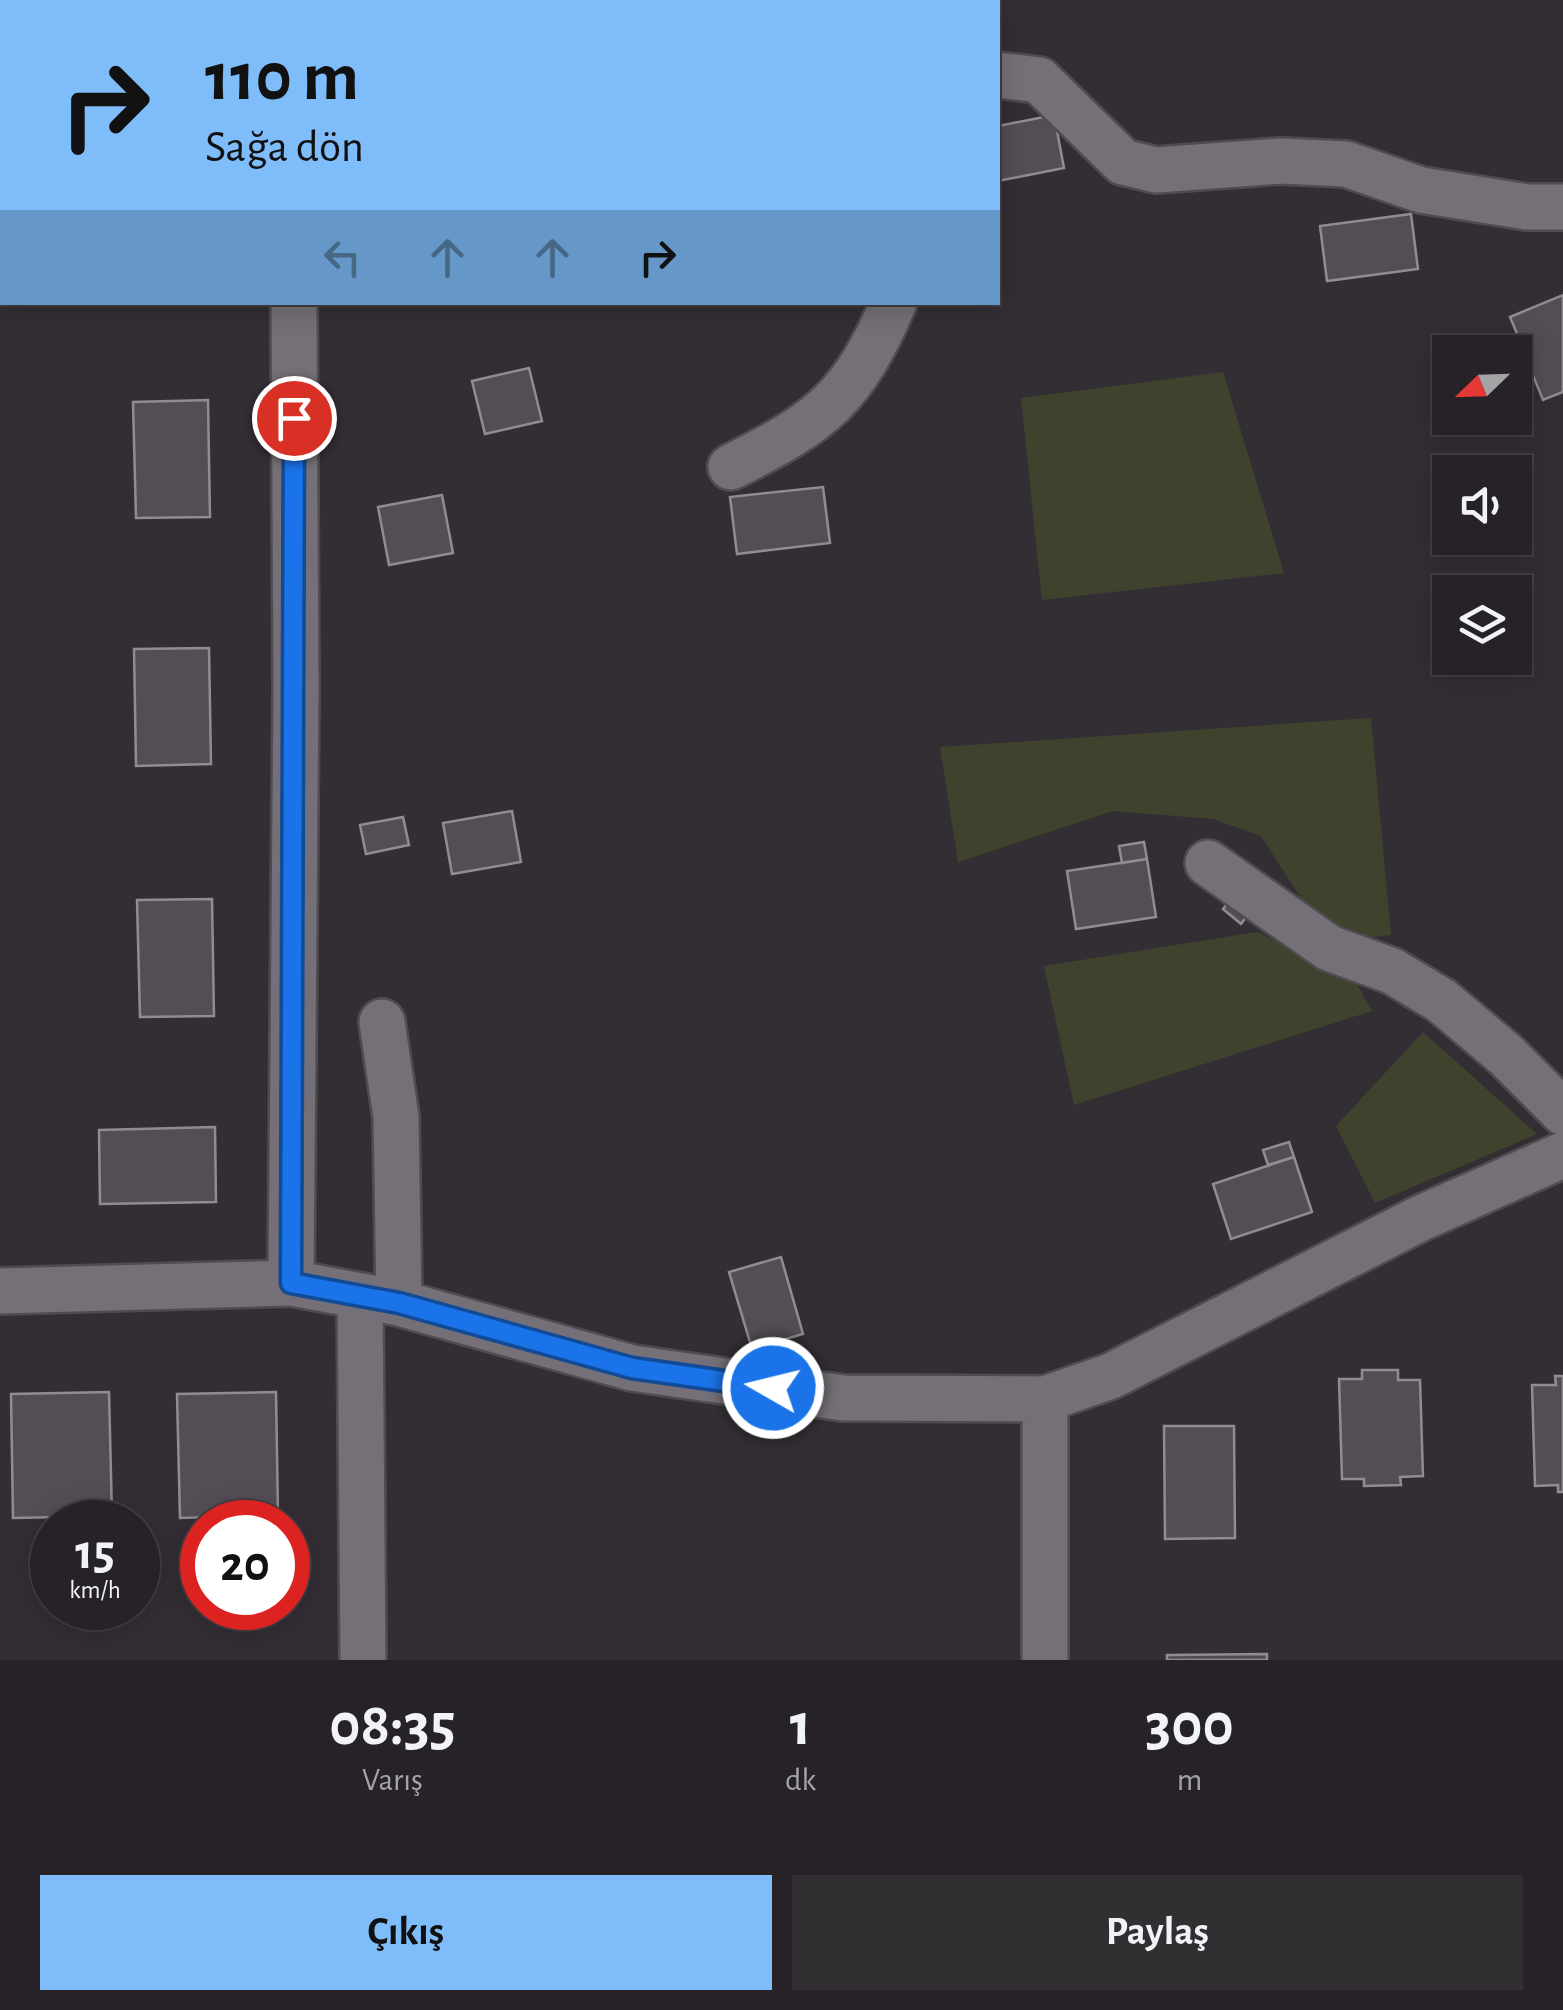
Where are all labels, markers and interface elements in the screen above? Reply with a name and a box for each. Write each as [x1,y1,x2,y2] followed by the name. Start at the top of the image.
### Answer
[40,40,170,170] icon: right
[205,43,359,113] text: 110 m
[205,125,364,170] text: Sağa dön
[315,230,370,285] icon: left
[420,230,475,285] icon: ahead
[525,230,580,285] icon: ahead
[630,230,685,285] icon: right
[1432,335,1532,435] north arrow
[1432,335,1532,675] map controls
[252,376,337,461] pin
[267,391,322,446] icon: arrive
[1432,455,1532,555] button: sound
[1432,575,1532,675] button: layers
[721,1336,825,1440] position arrow
[180,1500,310,1630] speed limit sign: 20
[75,1528,115,1578] text: 15
[69,1578,121,1603] text: km/h
[329,1696,456,1756] text: 08:35
[790,1696,811,1756] text: 1
[1145,1696,1234,1756] text: 300
[362,1764,423,1796] text: Varış
[785,1764,816,1796] text: dk
[1177,1764,1202,1796] text: m
[40,1875,772,1990] button: Çıkış
[792,1875,1523,1990] button: Paylaş

